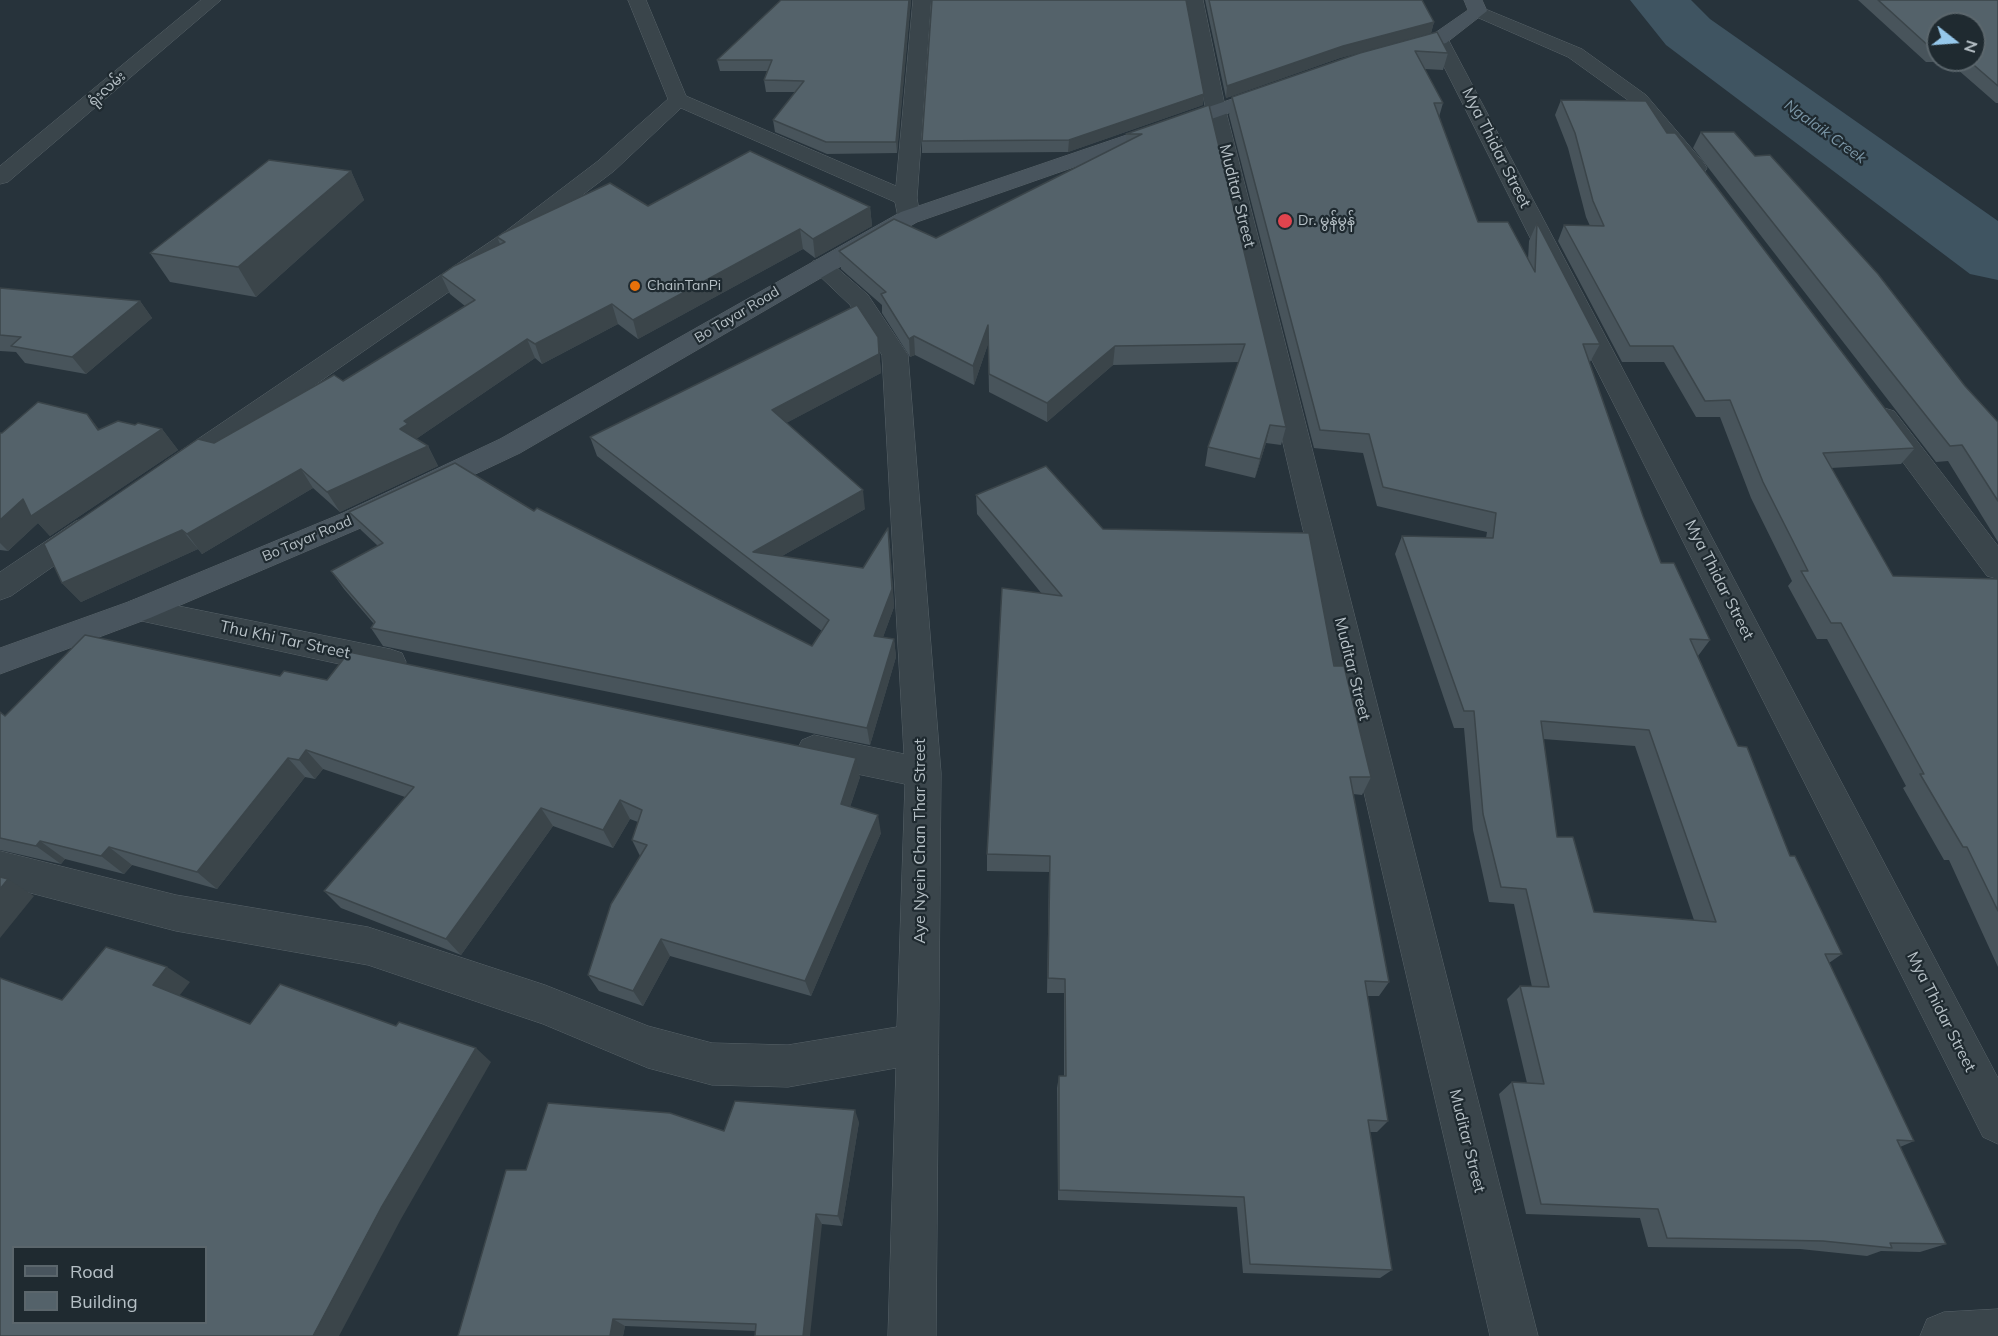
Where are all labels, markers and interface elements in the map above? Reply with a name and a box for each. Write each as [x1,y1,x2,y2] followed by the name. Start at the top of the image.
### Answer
[1926,12,1986,72] north arrow
[1960,38,1983,55] text: N
[85,68,129,110] street label: ရုံးလမ်း
[1457,85,1535,211] street label: Mya Thidar Street
[1781,96,1869,168] water label: Ngalaik Creek
[1215,142,1259,250] street label: Muditar Street
[1276,212,1294,230] marker: Dr. မွန်မွန်
[1298,213,1355,229] place label: Dr. မွန်မွန်
[647,278,721,294] place label: ChainTanPi
[628,279,642,293] marker: ChainTanPi
[692,283,782,347] street label: Bo Tayar Road
[260,513,354,565] street label: Bo Tayar Road
[1680,517,1758,643] street label: Mya Thidar Street
[1330,615,1374,723] street label: Muditar Street
[218,617,352,663] street label: Thu Khi Tar Street
[910,738,930,944] street label: Aye Nyein Chan Thar Street
[1902,949,1980,1075] street label: Mya Thidar Street
[1445,1087,1489,1195] street label: Muditar Street
[12,1246,207,1324] legend
[70,1260,114,1283] text: Road
[70,1290,138,1313] text: Building

